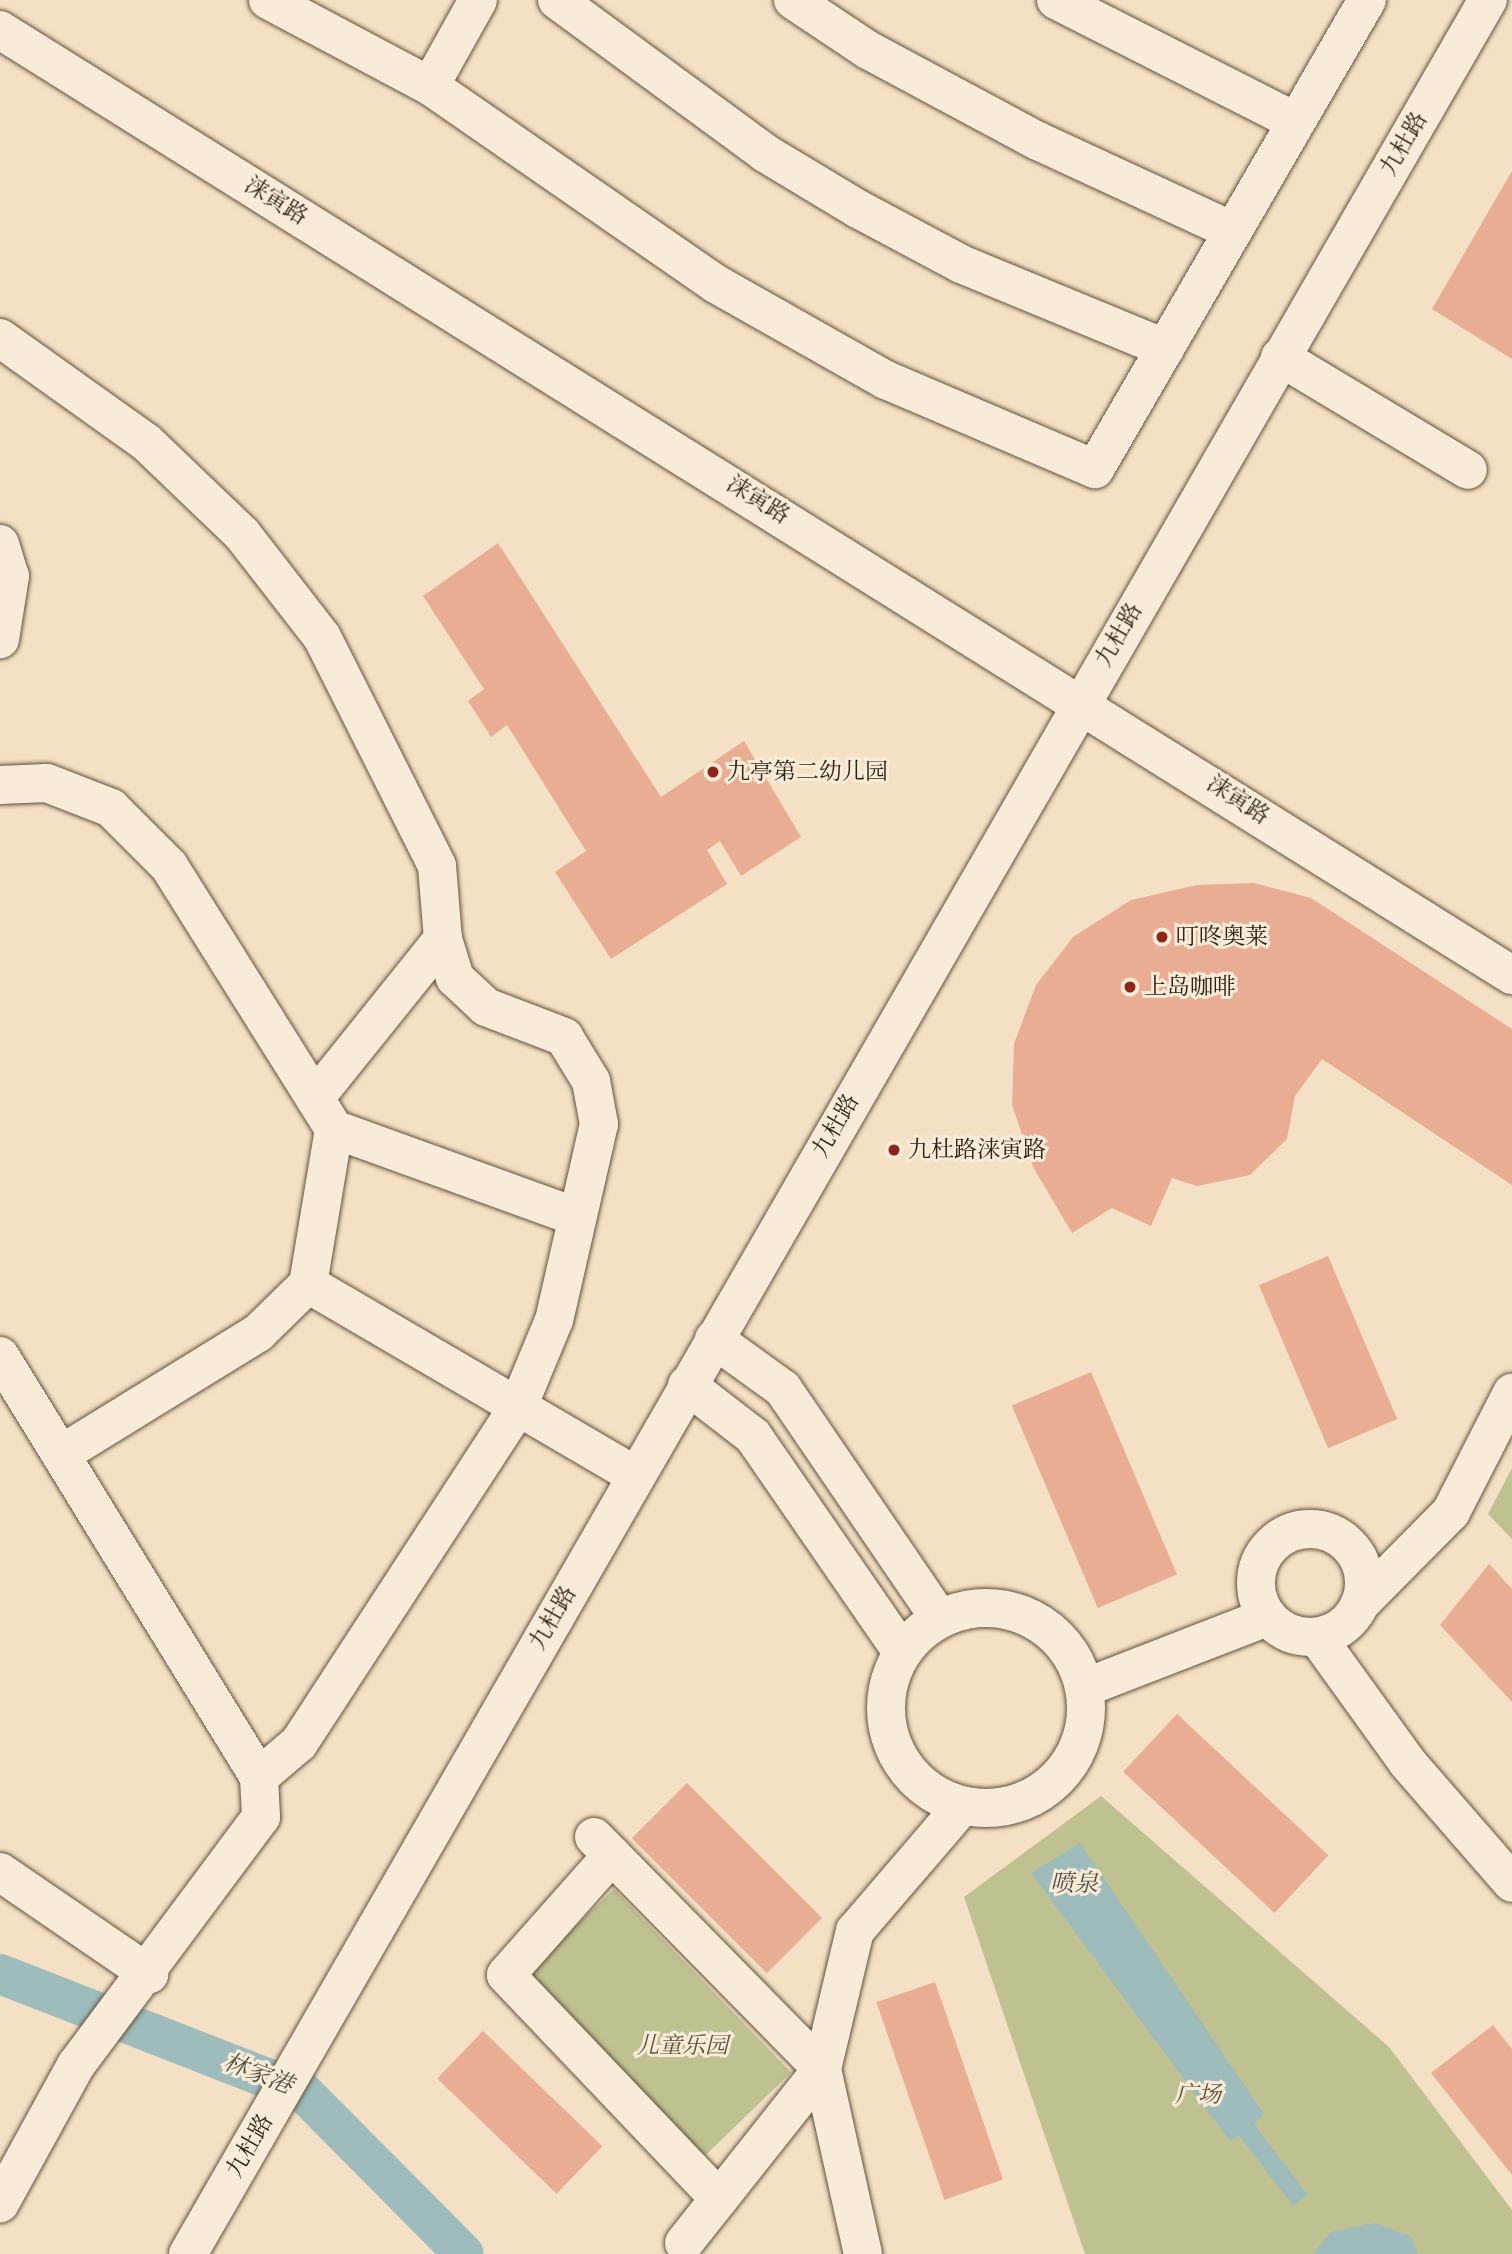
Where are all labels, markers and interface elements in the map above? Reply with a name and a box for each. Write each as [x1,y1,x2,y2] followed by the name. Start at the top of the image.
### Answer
[1375,107,1433,181] street label: 九杜路
[239,171,313,231] street label: 涞寅路
[721,470,795,530] street label: 涞寅路
[1090,598,1148,672] street label: 九杜路
[727,758,888,786] place label: 九亭第二幼儿园
[705,764,721,780] marker: 九亭第二幼儿园
[1202,770,1274,830] street label: 涞寅路
[1176,923,1268,951] place label: 叮咚奥莱
[1154,929,1170,945] marker: 叮咚奥莱
[1144,973,1236,1001] place label: 上岛咖啡
[1122,979,1138,995] marker: 上岛咖啡
[807,1089,865,1163] street label: 九杜路
[908,1136,1046,1164] place label: 九杜路涞寅路
[886,1142,902,1158] marker: 九杜路涞寅路
[524,1581,582,1655] street label: 九杜路
[1050,1870,1098,1898] water label: 喷泉
[636,2032,728,2060] park label: 儿童乐园
[219,2048,297,2100] water label: 林家港
[1175,2081,1221,2109] park label: 广场
[221,2109,279,2183] street label: 九杜路

